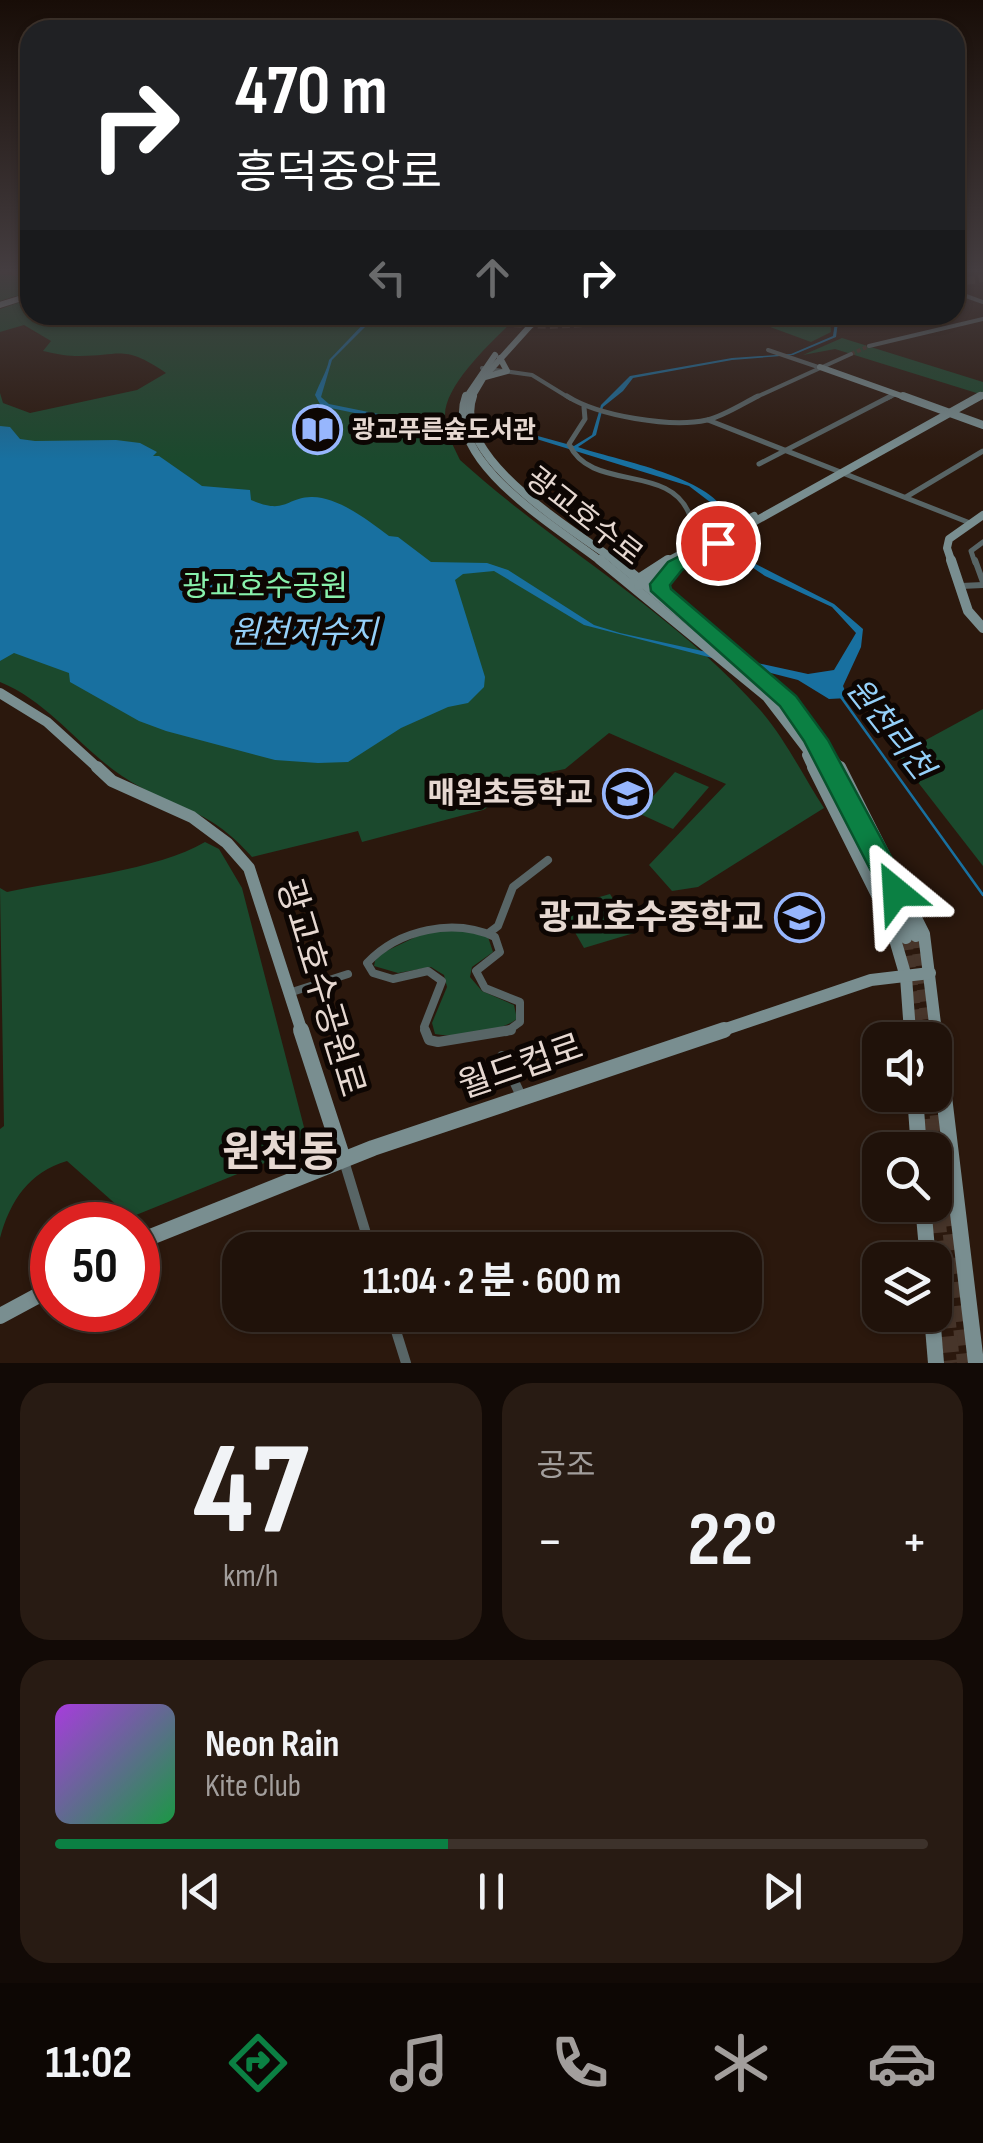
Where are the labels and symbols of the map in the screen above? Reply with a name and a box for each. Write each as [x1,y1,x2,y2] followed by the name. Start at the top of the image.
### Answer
[291,404,343,456] library icon: 광교푸른숲도서관
[352,415,536,446] place label: 광교푸른숲도서관
[519,460,649,574] street label: 광교호수로
[676,501,761,586] pin
[182,569,348,605] park label: 광교호수공원
[230,614,380,653] water label: 원천저수지
[837,671,943,790] water label: 원천리천
[602,768,654,820] school or university icon: 매원초등학교
[427,776,593,812] place label: 매원초등학교
[844,840,948,944] position arrow
[266,874,374,1102] street label: 광교호수공원로
[773,892,825,944] school or university icon: 광교호수중학교
[539,897,764,940] place label: 광교호수중학교
[453,1026,589,1108] street label: 월드컵로
[222,1128,338,1179] district label: 원천동
[30,1202,160,1332] speed limit sign: 50

